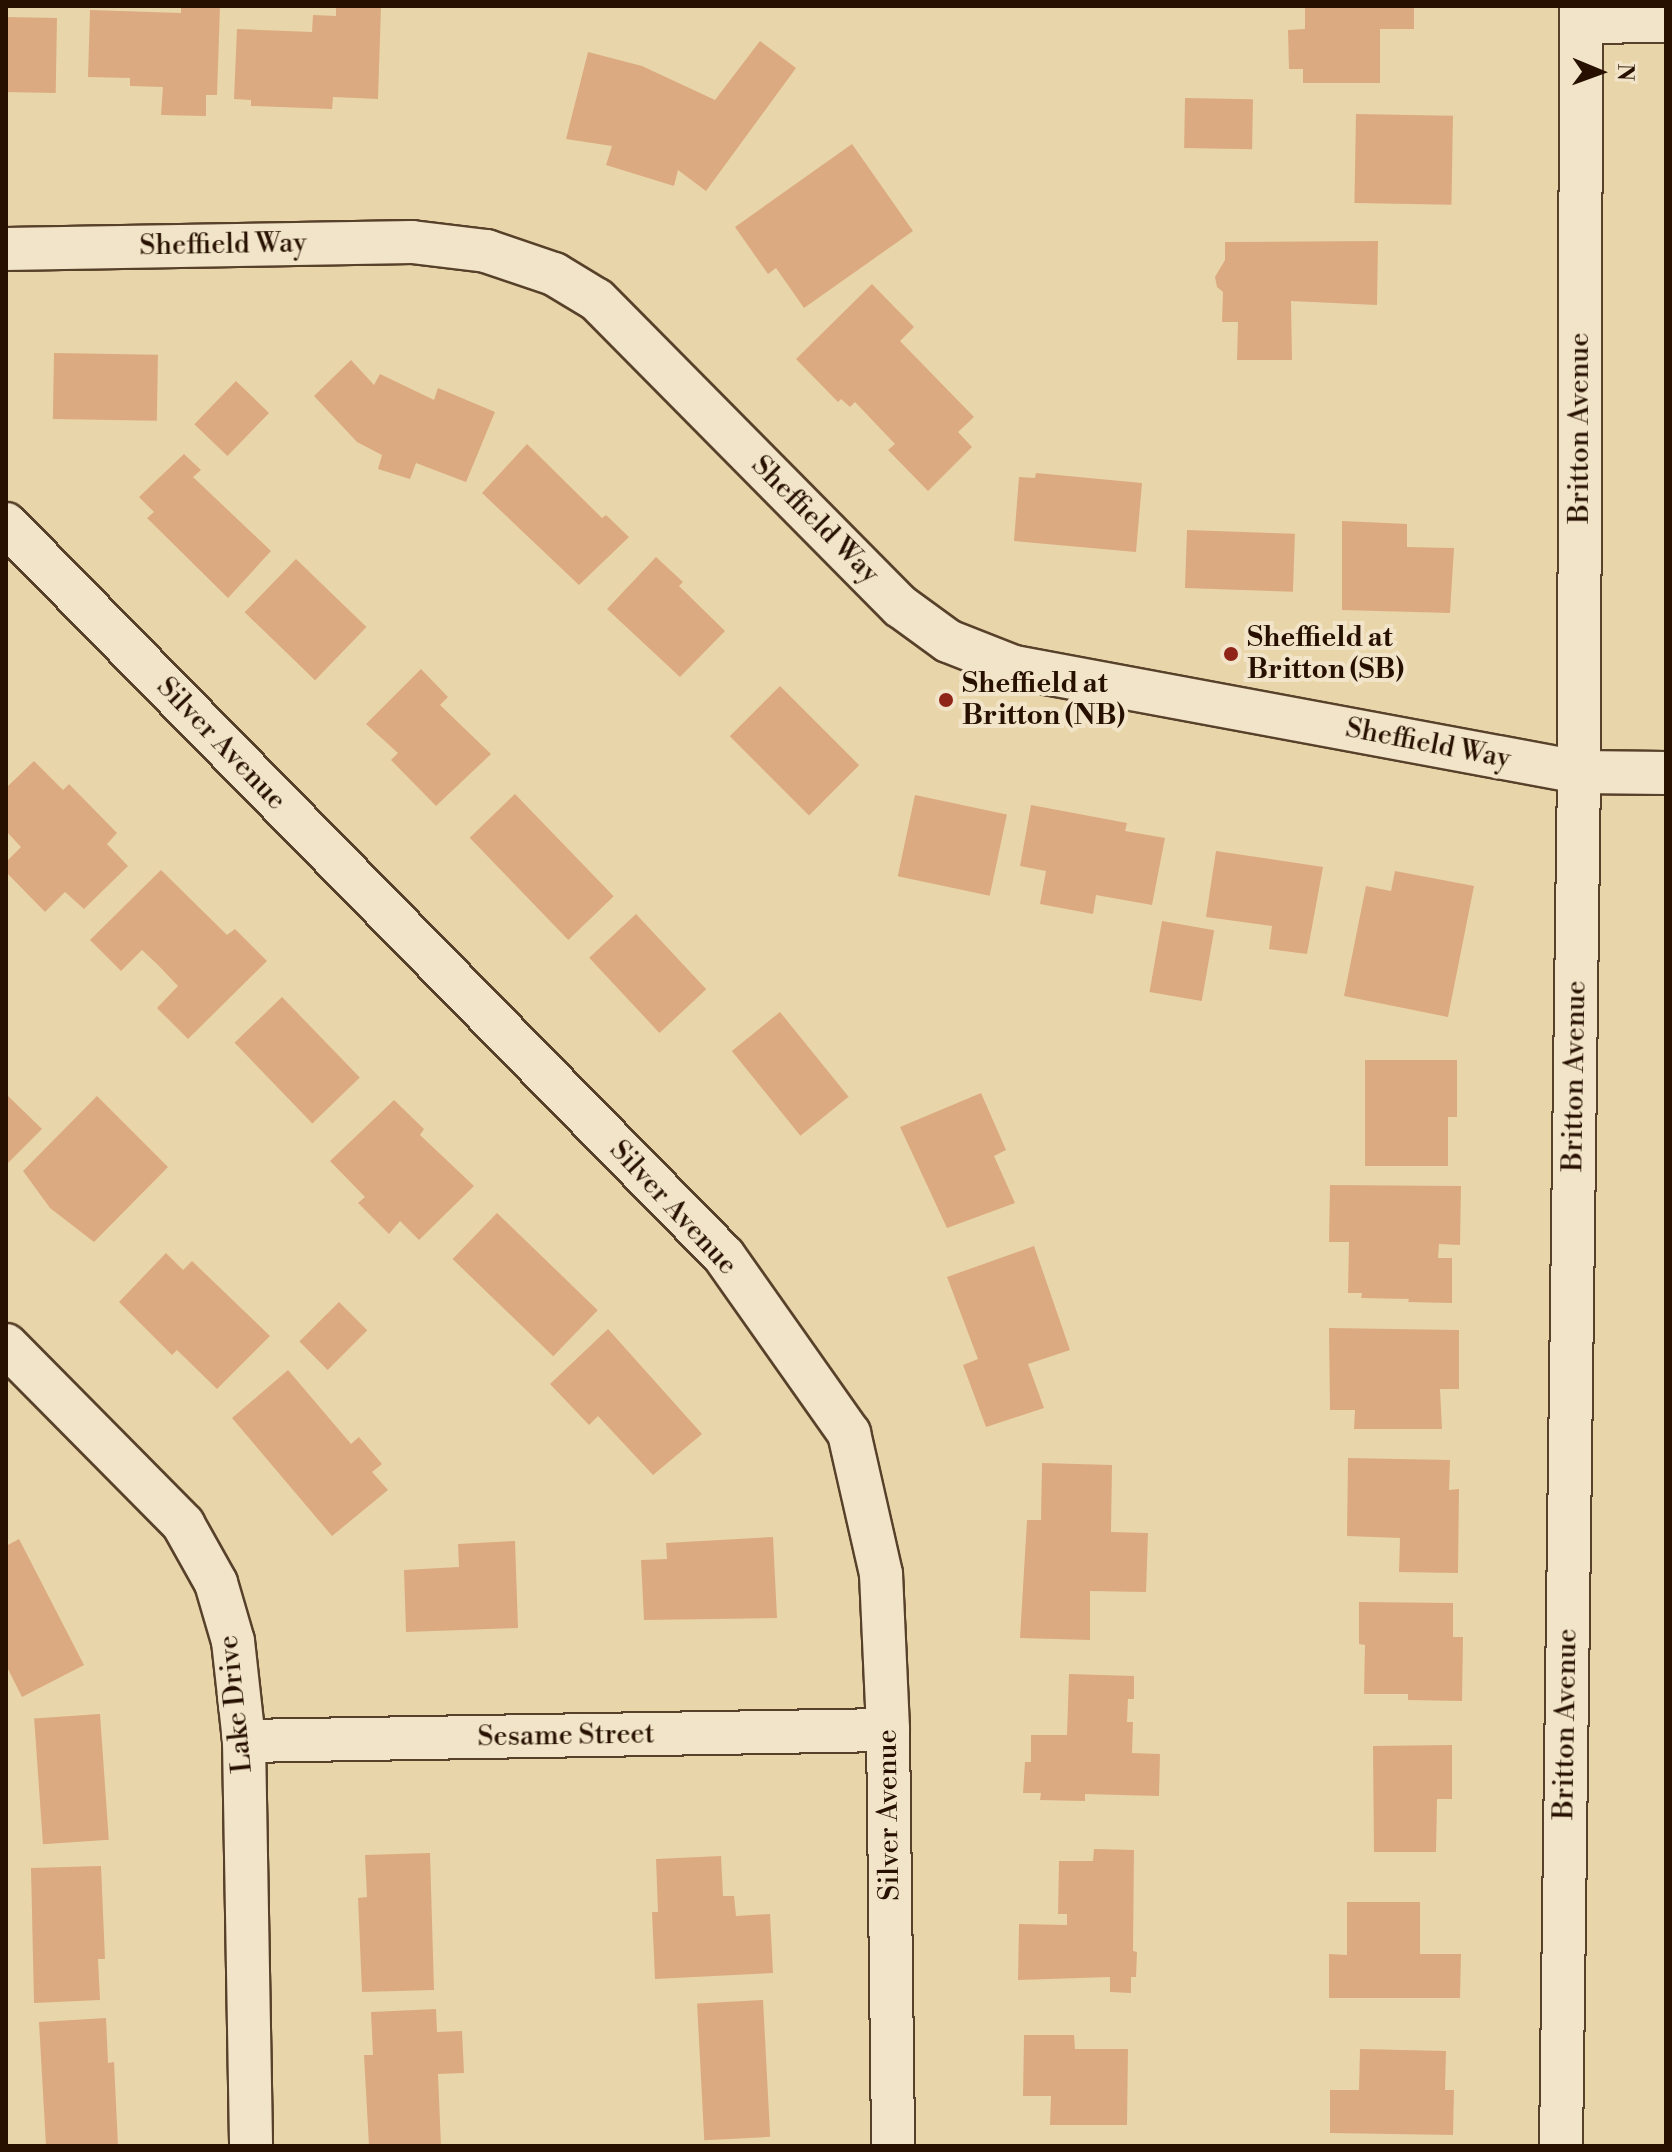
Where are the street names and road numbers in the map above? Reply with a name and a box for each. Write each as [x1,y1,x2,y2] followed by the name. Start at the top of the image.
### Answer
[139,227,307,263] street label: Sheffield Way
[1563,332,1597,524] street label: Britton Avenue
[744,449,886,591] street label: Sheffield Way
[149,671,293,817] street label: Silver Avenue
[1343,712,1513,776] street label: Sheffield Way
[1557,980,1593,1172] street label: Britton Avenue
[602,1134,744,1282] street label: Silver Avenue
[1548,1628,1584,1820] street label: Britton Avenue
[212,1633,260,1775] street label: Lake Drive
[477,1718,655,1754] street label: Sesame Street
[871,1729,907,1901] street label: Silver Avenue

